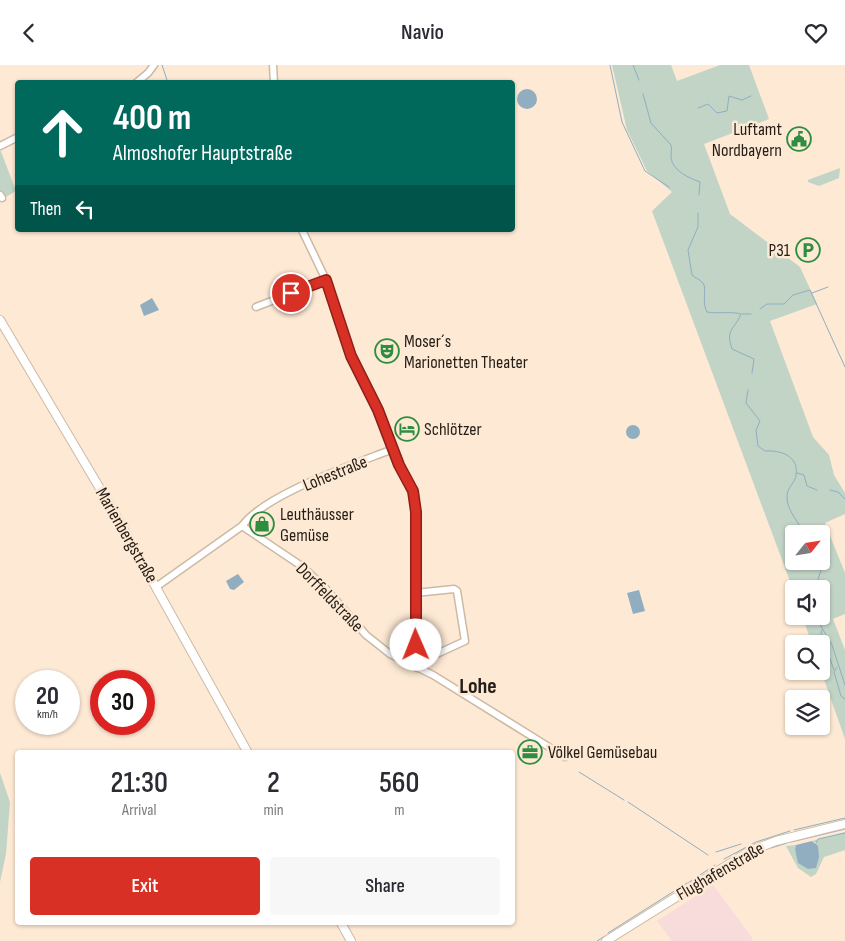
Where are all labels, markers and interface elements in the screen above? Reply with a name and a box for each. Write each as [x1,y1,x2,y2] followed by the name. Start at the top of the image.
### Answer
[15,19,43,47] icon: back
[401,19,444,46] text: Navio
[802,19,830,47] icon: heart
[113,97,191,140] text: 400 m
[30,100,95,165] icon: ahead
[712,119,783,161] place label: Luftamt Nordbayern
[786,126,812,152] public building icon: Luftamt Nordbayern
[113,140,293,167] text: Almoshofer Hauptstraße
[71,195,99,223] icon: left
[30,198,61,221] text: Then
[795,237,821,263] parking icon: P31
[769,240,791,261] place label: P31
[270,272,312,314] pin
[277,279,305,307] icon: arrive
[404,331,528,373] place label: Moser´s Marionetten Theater
[374,338,400,364] theatre icon: Moser´s Marionetten Theater
[394,416,420,442] hotel icon: Schlötzer
[424,419,482,440] place label: Schlötzer
[300,451,370,496] street label: Lohestraße
[91,484,162,586] street label: Marienbergstraße
[280,504,354,546] place label: Leuthäusser Gemüse
[249,511,275,537] shop icon: Leuthäusser Gemüse
[785,525,830,570] north arrow
[785,525,830,735] map controls
[291,558,368,636] street label: Dorffeldstraße
[785,580,830,625] button: sound
[389,618,441,670] position arrow
[785,635,830,680] button: search
[90,670,155,735] speed limit sign: 30
[459,673,497,700] district label: Lohe
[36,681,59,712] text: 20
[785,690,830,735] button: layers
[37,707,58,722] text: km/h
[517,739,543,765] office icon: Völkel Gemüsebau
[548,742,657,763] place label: Völkel Gemüsebau
[111,765,168,801] text: 21:30
[267,765,280,801] text: 2
[379,765,419,801] text: 560
[122,801,156,820] text: Arrival
[263,801,284,820] text: min
[394,801,404,820] text: m
[673,838,768,905] street label: Flughafenstraße
[30,857,260,915] button: Exit
[270,857,500,915] button: Share

